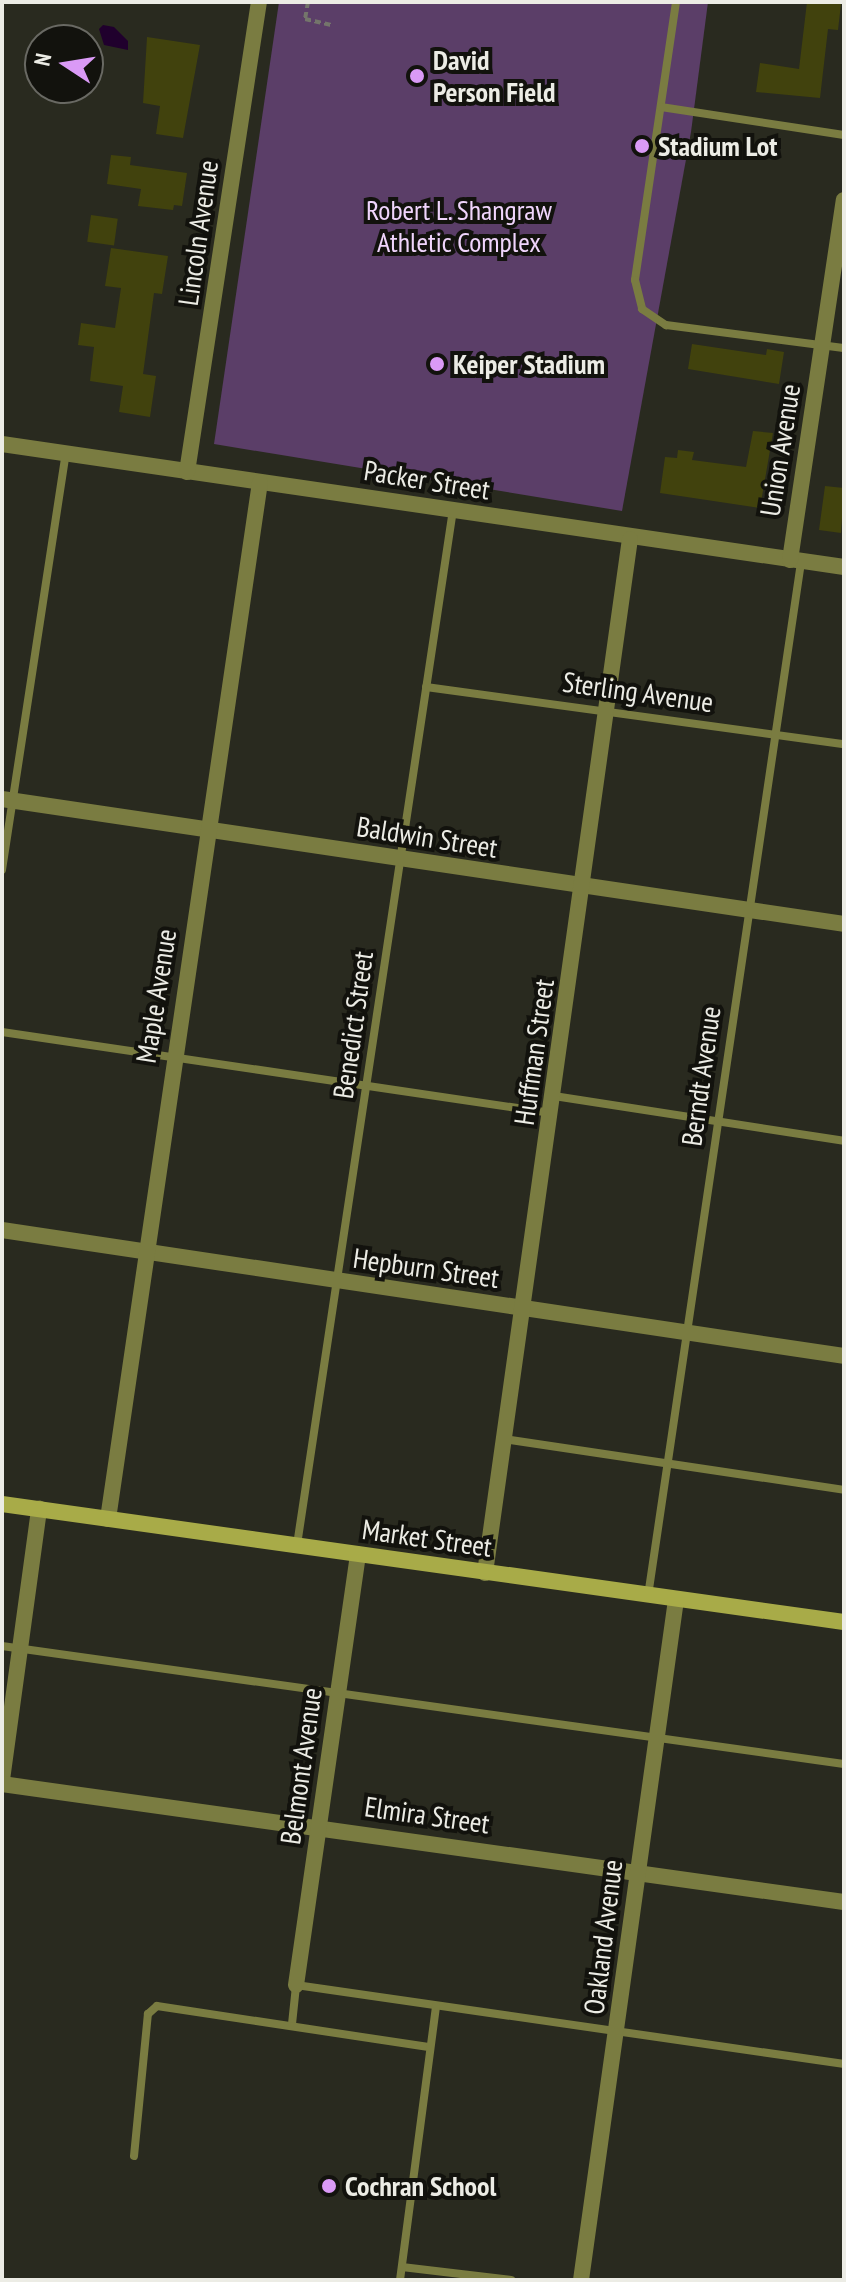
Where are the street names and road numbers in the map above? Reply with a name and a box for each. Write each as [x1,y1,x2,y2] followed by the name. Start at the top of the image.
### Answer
[171,158,225,308] street label: Lincoln Avenue
[753,381,807,519] street label: Union Avenue
[362,453,492,507] street label: Packer Street
[560,665,716,719] street label: Sterling Avenue
[354,809,500,865] street label: Baldwin Street
[129,926,183,1066] street label: Maple Avenue
[326,949,380,1101] street label: Benedict Street
[507,977,561,1127] street label: Huffman Street
[675,1004,727,1148] street label: Berndt Avenue
[351,1241,501,1295] street label: Hepburn Street
[360,1512,494,1564] street label: Market Street
[273,1685,329,1847] street label: Belmont Avenue
[362,1790,492,1840] street label: Elmira Street
[577,1857,629,2017] street label: Oakland Avenue

